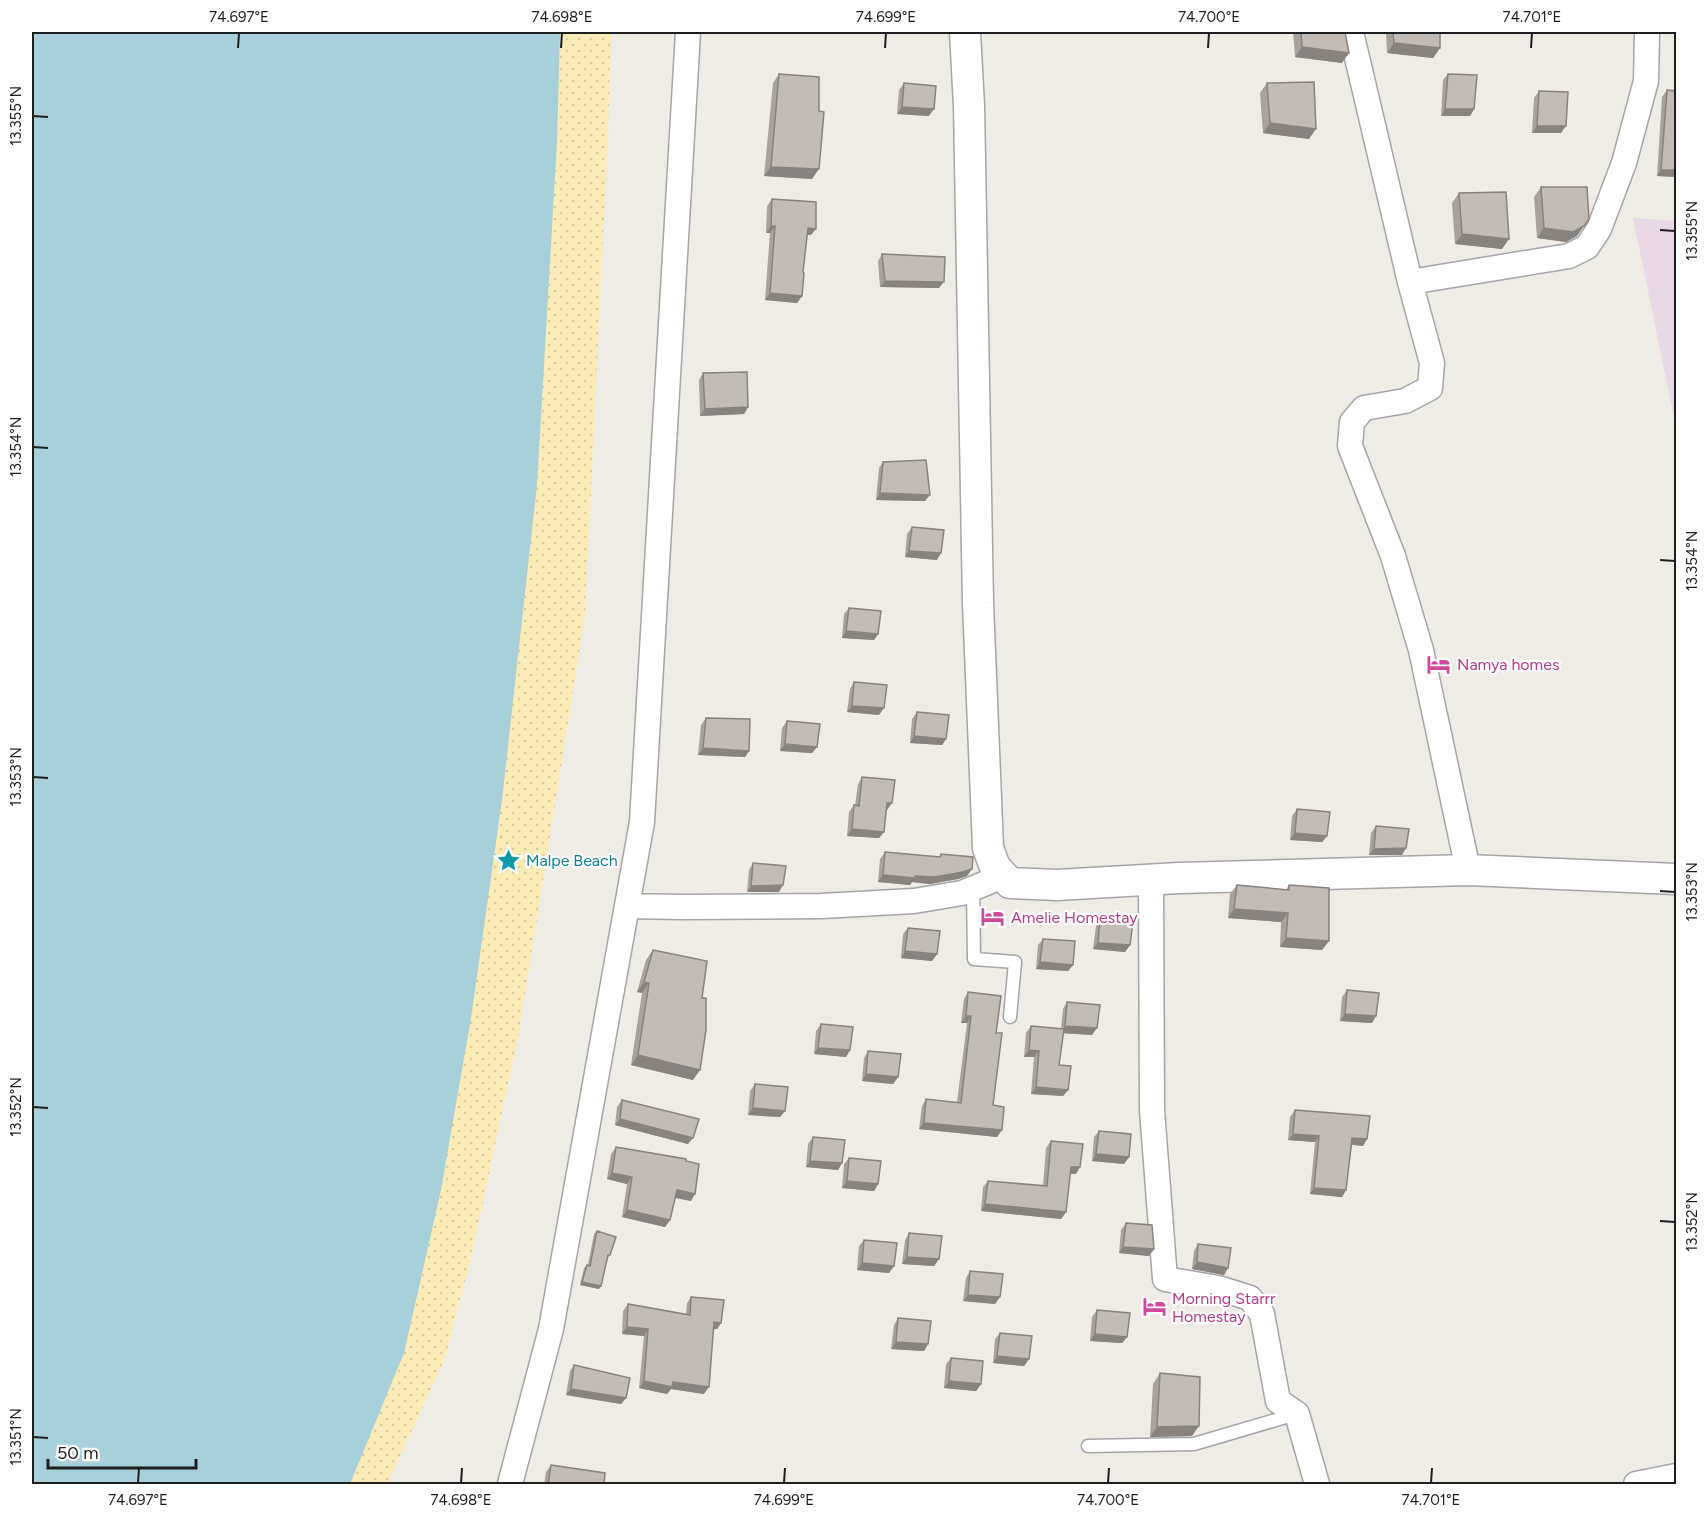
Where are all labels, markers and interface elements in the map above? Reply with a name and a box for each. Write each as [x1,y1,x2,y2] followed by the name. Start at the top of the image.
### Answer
[209,8,269,26] text: 74.697°E
[531,8,593,26] text: 74.698°E
[856,8,916,26] text: 74.699°E
[1178,8,1240,26] text: 74.700°E
[1503,8,1561,26] text: 74.701°E
[7,86,25,146] text: 13.355°N
[1683,201,1701,261] text: 13.355°N
[7,417,25,477] text: 13.354°N
[1683,531,1701,591] text: 13.354°N
[1426,651,1452,677] hotel icon: Namya homes
[1457,655,1559,674] place label: Namya homes
[7,747,25,807] text: 13.353°N
[495,847,521,873] place icon: Malpe Beach
[526,851,618,870] place label: Malpe Beach
[1683,862,1701,922] text: 13.353°N
[980,904,1006,930] hotel icon: Amelie Homestay
[1011,908,1138,927] place label: Amelie Homestay
[7,1077,25,1137] text: 13.352°N
[1683,1192,1701,1252] text: 13.352°N
[1172,1289,1276,1326] place label: Morning Starrr Homestay
[1141,1294,1167,1320] hotel icon: Morning Starrr Homestay
[7,1408,25,1466] text: 13.351°N
[48,1432,196,1470] scale bar
[57,1442,99,1464] text: 50 m
[108,1491,168,1509] text: 74.697°E
[430,1491,492,1509] text: 74.698°E
[754,1491,814,1509] text: 74.699°E
[1077,1491,1139,1509] text: 74.700°E
[1402,1491,1460,1509] text: 74.701°E

